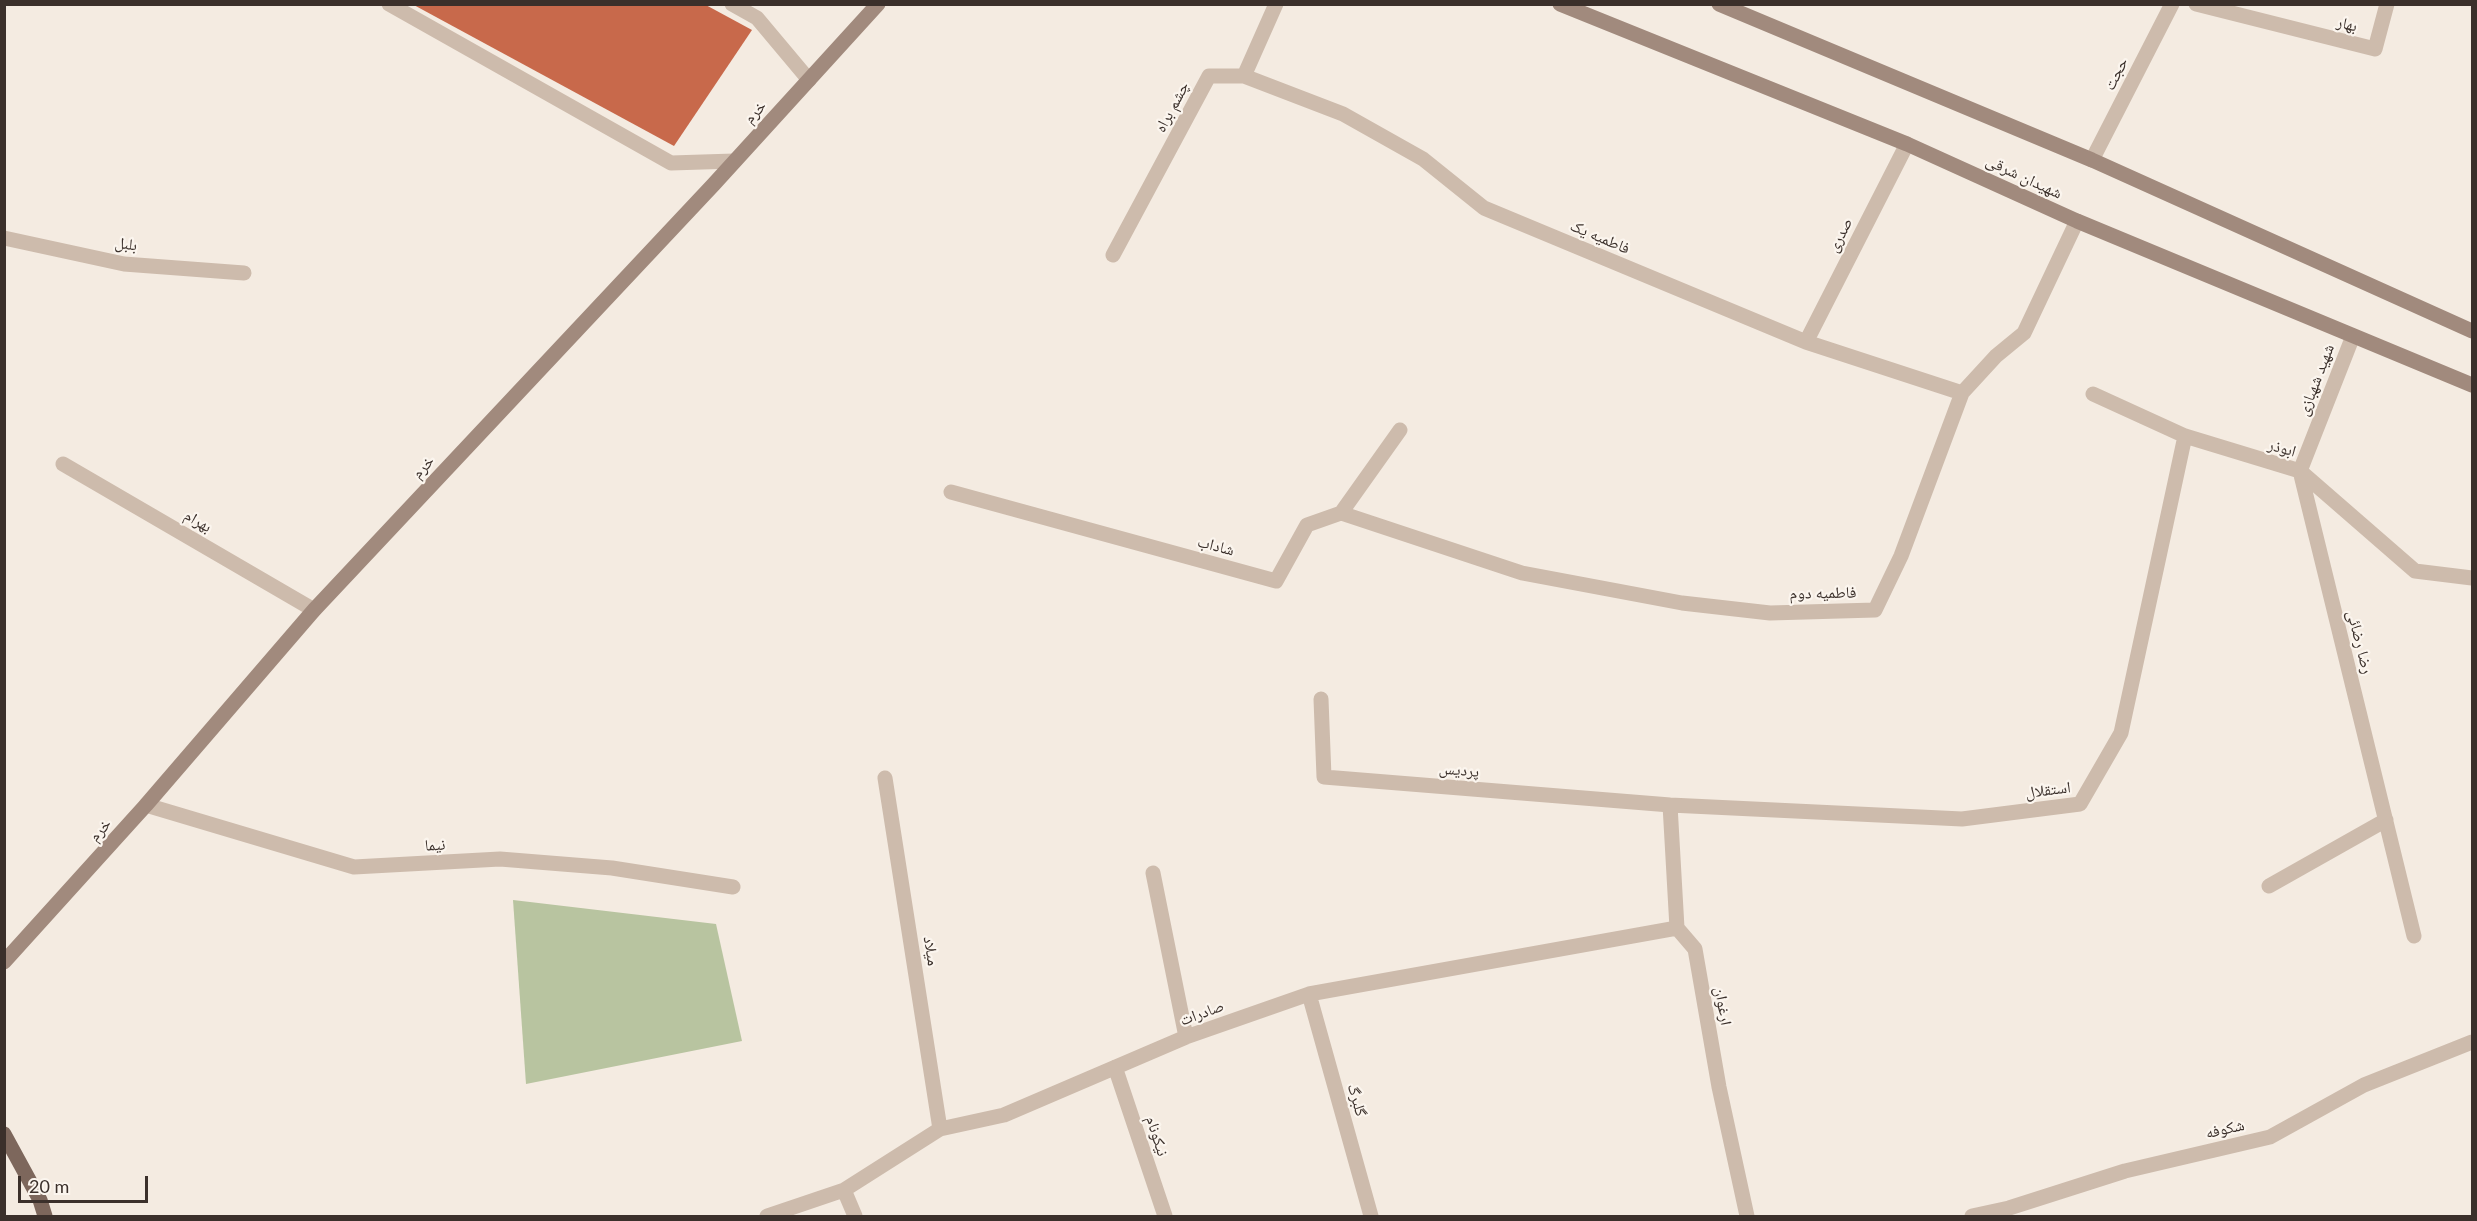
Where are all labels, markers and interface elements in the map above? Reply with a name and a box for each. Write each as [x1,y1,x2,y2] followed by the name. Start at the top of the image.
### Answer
[2335,12,2359,36] street label: بهار
[2100,55,2132,93] street label: حجت
[1151,78,1193,136] street label: چشم براه
[740,97,770,127] street label: خرم
[1983,151,2065,203] street label: شهیدان شرقی
[1823,215,1857,255] street label: صدری
[1567,216,1633,258] street label: فاطمیه یک
[114,233,138,255] street label: بلبل
[2294,341,2338,419] street label: شهید شهبازی
[2266,435,2298,461] street label: ابوذر
[408,452,438,482] street label: خرم
[181,506,215,536] street label: بهرام
[1195,532,1237,560] street label: شاداب
[1789,583,1857,603] street label: فاطمیه دوم
[2343,608,2377,676] street label: رضا رضائی
[1438,759,1480,781] street label: پردیس
[2024,778,2072,802] street label: استقلال
[85,814,115,846] street label: خرم
[424,835,446,855] street label: نیما
[919,935,943,967] street label: میلاد
[1710,985,1736,1027] street label: ارغوان
[1177,996,1227,1030] street label: صادرات
[1343,1081,1371,1119] street label: گلبرگ
[1141,1113,1173,1159] street label: نیکونام
[2204,1115,2246,1143] street label: شکوفه
[21,1164,152,1202] scale bar
[29,1175,69,1197] text: 20 m

